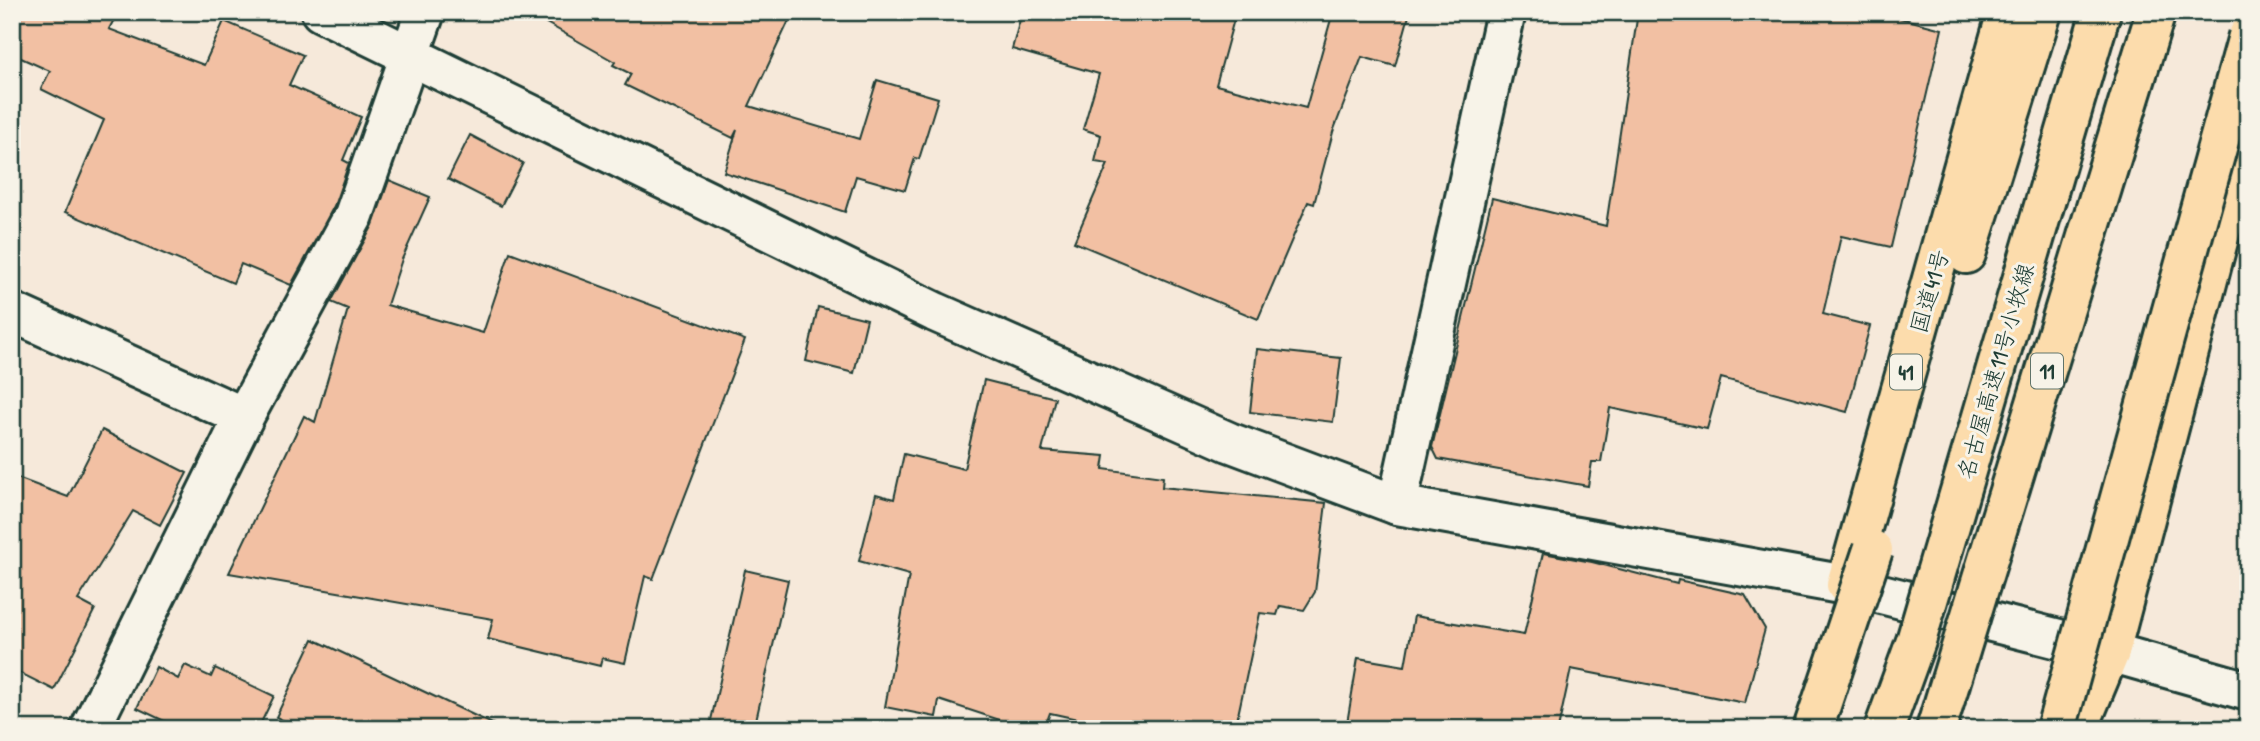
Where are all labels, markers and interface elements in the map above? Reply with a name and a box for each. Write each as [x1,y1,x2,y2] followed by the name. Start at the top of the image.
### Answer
[1902,245,1956,337] street label: 国道41号
[1949,259,2041,483] street label: 名古屋高速11号小牧線
[1890,354,1922,390] road number: 41
[2031,354,2063,388] road number: 11

